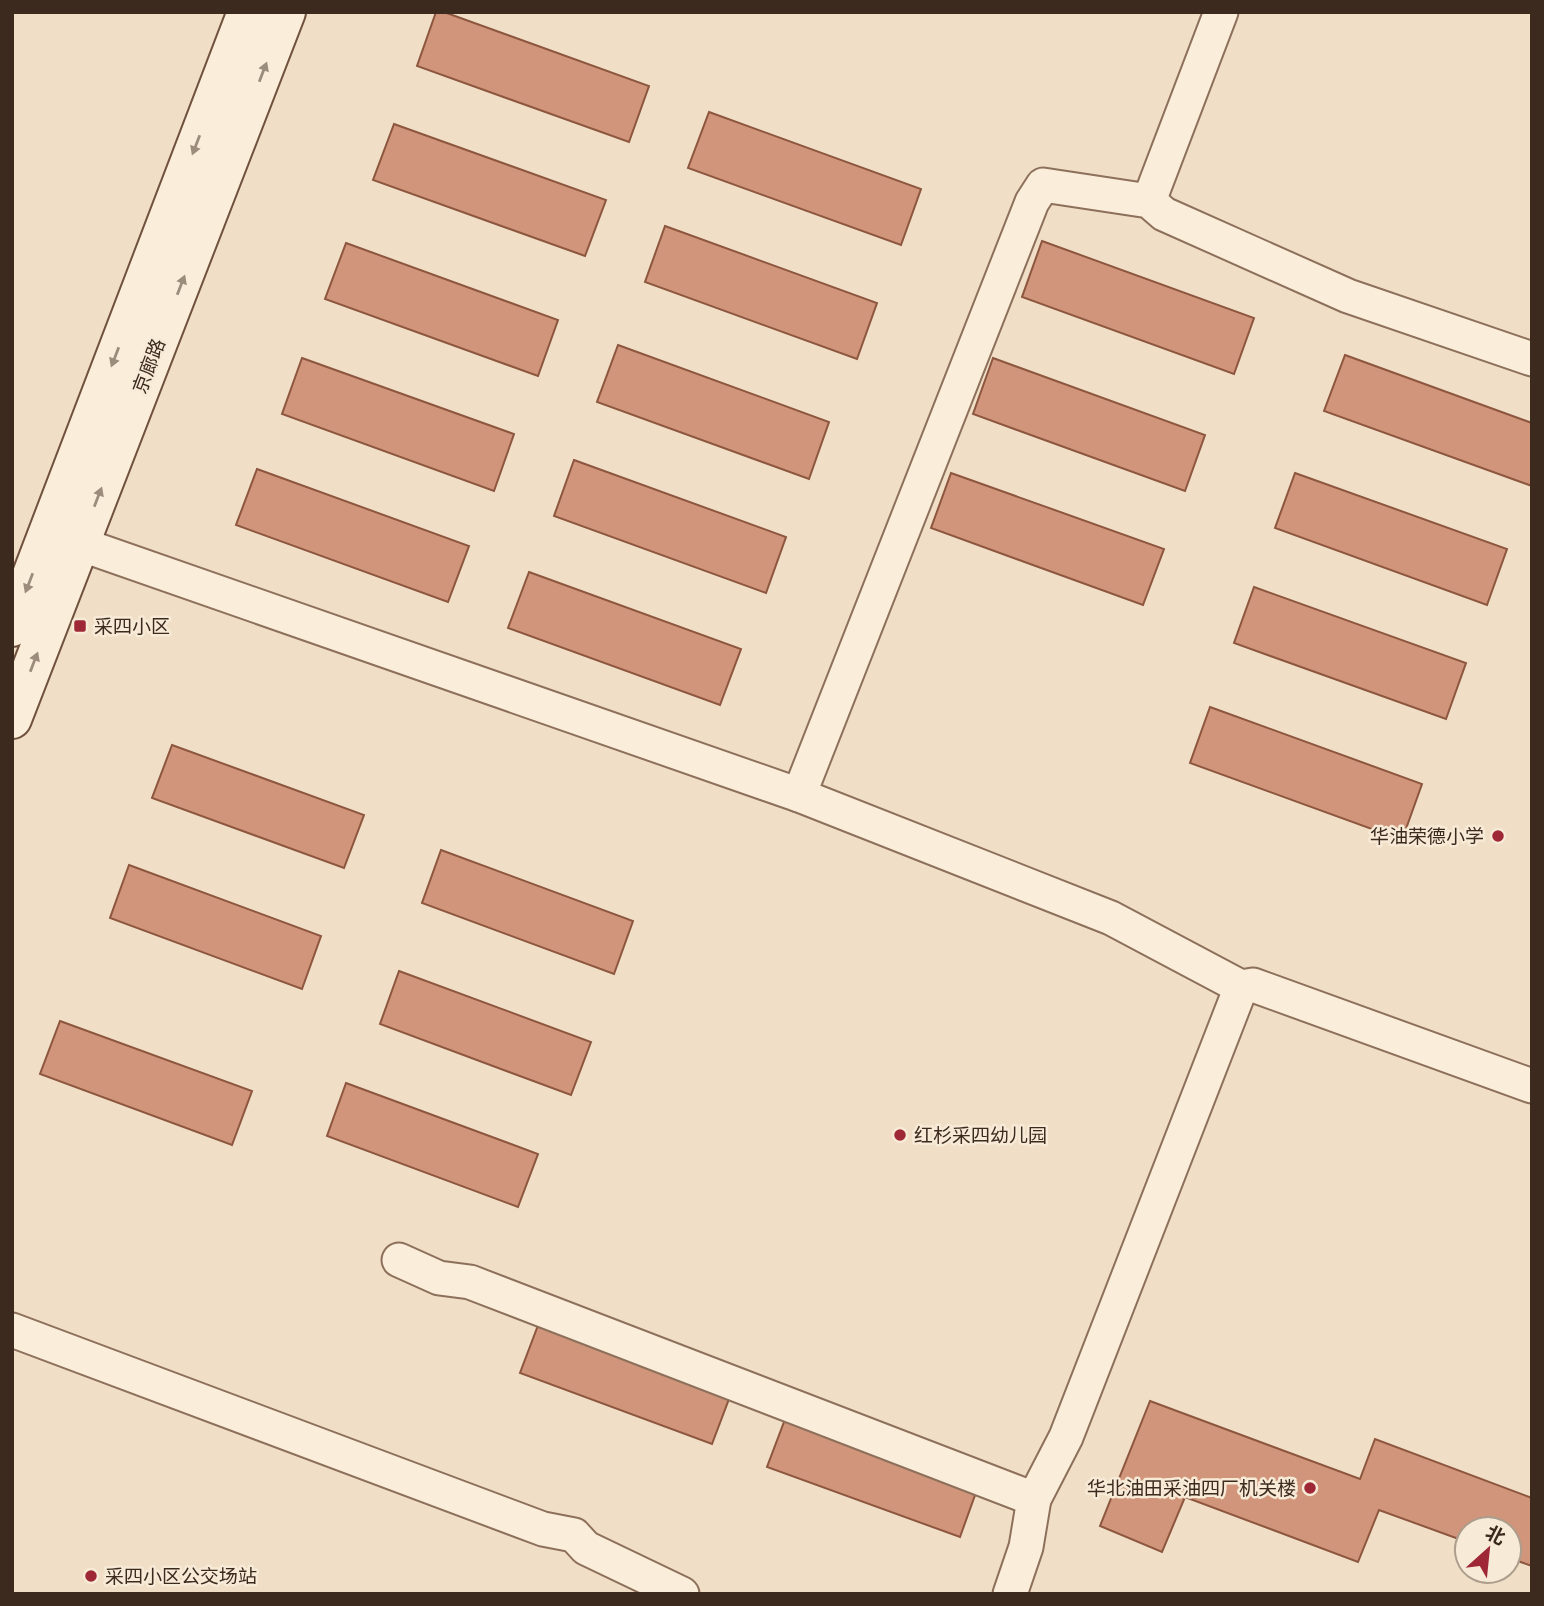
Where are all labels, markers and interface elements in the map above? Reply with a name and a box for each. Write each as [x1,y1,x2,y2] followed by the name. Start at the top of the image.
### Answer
[257,62,268,83] one-way arrow
[191,134,202,155] one-way arrow
[175,274,186,295] one-way arrow
[128,335,170,397] street label: 京廊路
[110,347,121,368] one-way arrow
[93,486,104,507] one-way arrow
[23,572,34,593] one-way arrow
[94,615,170,638] place label: 采四小区
[72,618,88,634] marker: 采四小区
[29,652,40,673] one-way arrow
[1370,825,1484,848] place label: 华油荣德小学
[1490,828,1506,844] marker: 华油荣德小学
[914,1124,1047,1147] place label: 红杉采四幼儿园
[892,1127,908,1143] marker: 红杉采四幼儿园
[1087,1477,1296,1500] place label: 华北油田采油四厂机关楼
[1302,1480,1318,1496] marker: 华北油田采油四厂机关楼
[1453,1515,1523,1585] north arrow
[1482,1521,1509,1550] text: 北
[105,1565,257,1588] place label: 采四小区公交场站
[83,1568,99,1584] marker: 采四小区公交场站

